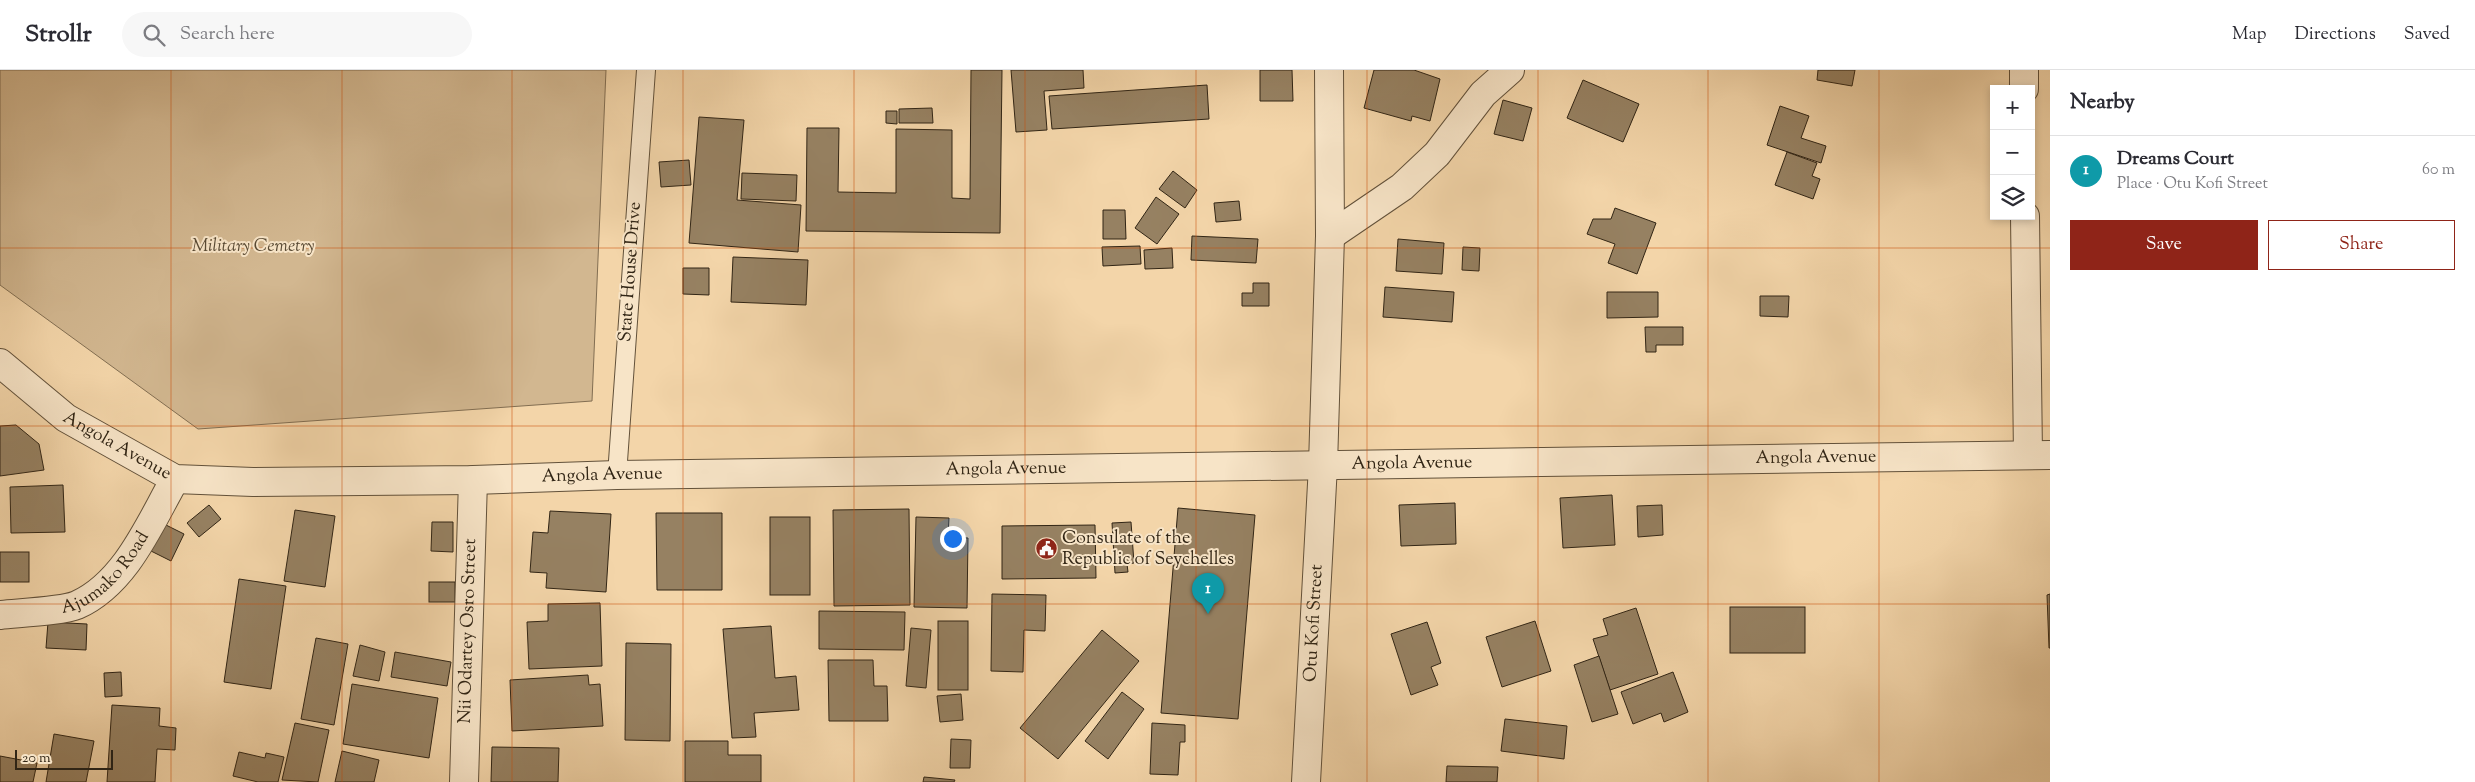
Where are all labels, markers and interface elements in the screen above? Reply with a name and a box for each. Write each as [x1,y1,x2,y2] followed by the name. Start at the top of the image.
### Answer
[122,12,472,57] search box
[25,18,92,52] text: Strollr
[140,21,168,49] icon: search
[180,21,275,48] text: Search here
[2232,22,2267,48] text: Map
[2295,22,2376,48] text: Directions
[2404,22,2450,48] text: Saved
[1990,85,2035,220] map controls
[1990,85,2035,130] button: +
[2070,88,2135,118] text: Nearby
[1990,130,2035,175] button: −
[2117,146,2234,173] text: Dreams Court
[2083,159,2089,182] text: 1
[2422,159,2455,182] text: 60 m
[2117,173,2268,196] text: Place · Otu Kofi Street
[1990,175,2035,220] button: layers
[613,201,649,343] street label: State House Drive
[2070,220,2258,270] button: Save
[2268,220,2455,270] button: Share
[192,234,314,260] park label: Military Cemetry
[58,405,176,487] street label: Angola Avenue
[1755,444,1877,472] street label: Angola Avenue
[1351,450,1473,478] street label: Angola Avenue
[945,456,1067,483] street label: Angola Avenue
[541,461,663,491] street label: Angola Avenue
[940,526,966,552] your location
[1062,526,1234,573] place label: Consulate of the Republic of Seychelles
[59,527,156,622] street label: Ajumako Road
[1034,537,1058,561] public building icon: Consulate of the Republic of Seychelles
[453,538,484,724] street label: Nii Odartey Osro Street
[1298,564,1331,683] street label: Otu Kofi Street
[1192,573,1224,614] pin: 1
[15,747,112,770] scale bar
[22,749,51,769] text: 20 m

